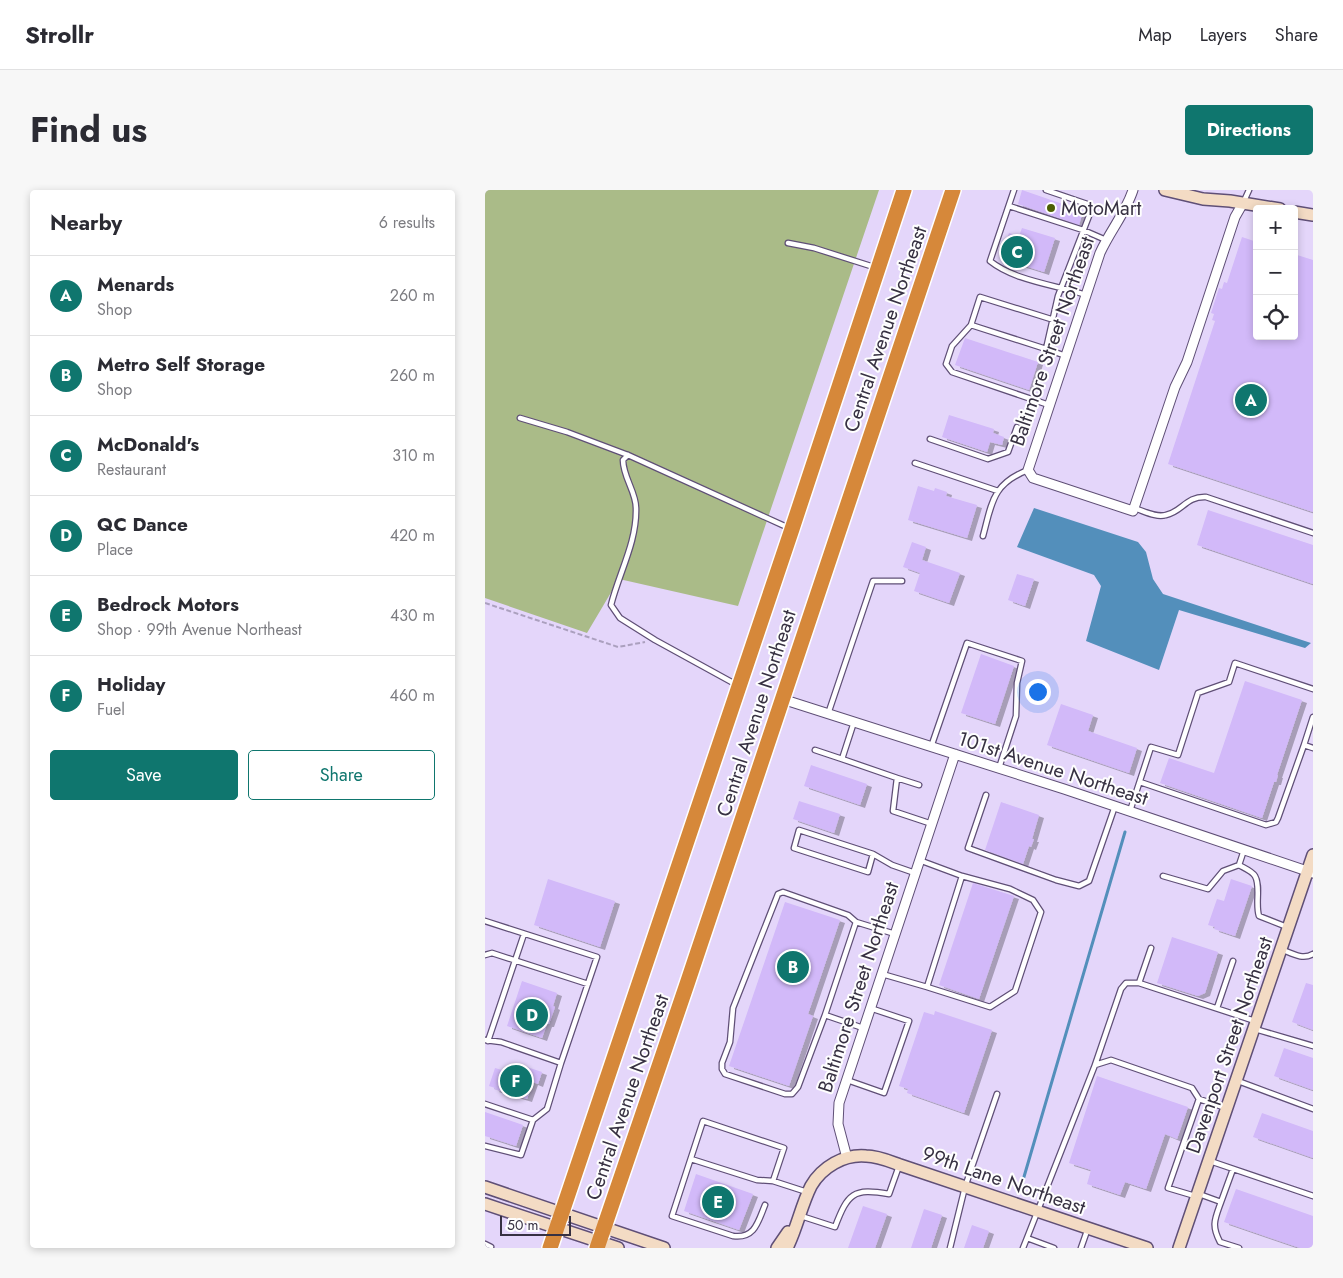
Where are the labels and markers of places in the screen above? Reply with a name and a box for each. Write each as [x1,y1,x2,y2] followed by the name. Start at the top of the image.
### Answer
[1061,194,1142,223] place label: MotoMart
[1045,202,1057,214] marker: MotoMart
[1001,233,1033,271] pin: C
[1235,381,1267,419] pin: A
[777,948,809,986] pin: B
[516,996,548,1034] pin: D
[500,1062,532,1100] pin: F
[702,1183,734,1221] pin: E

